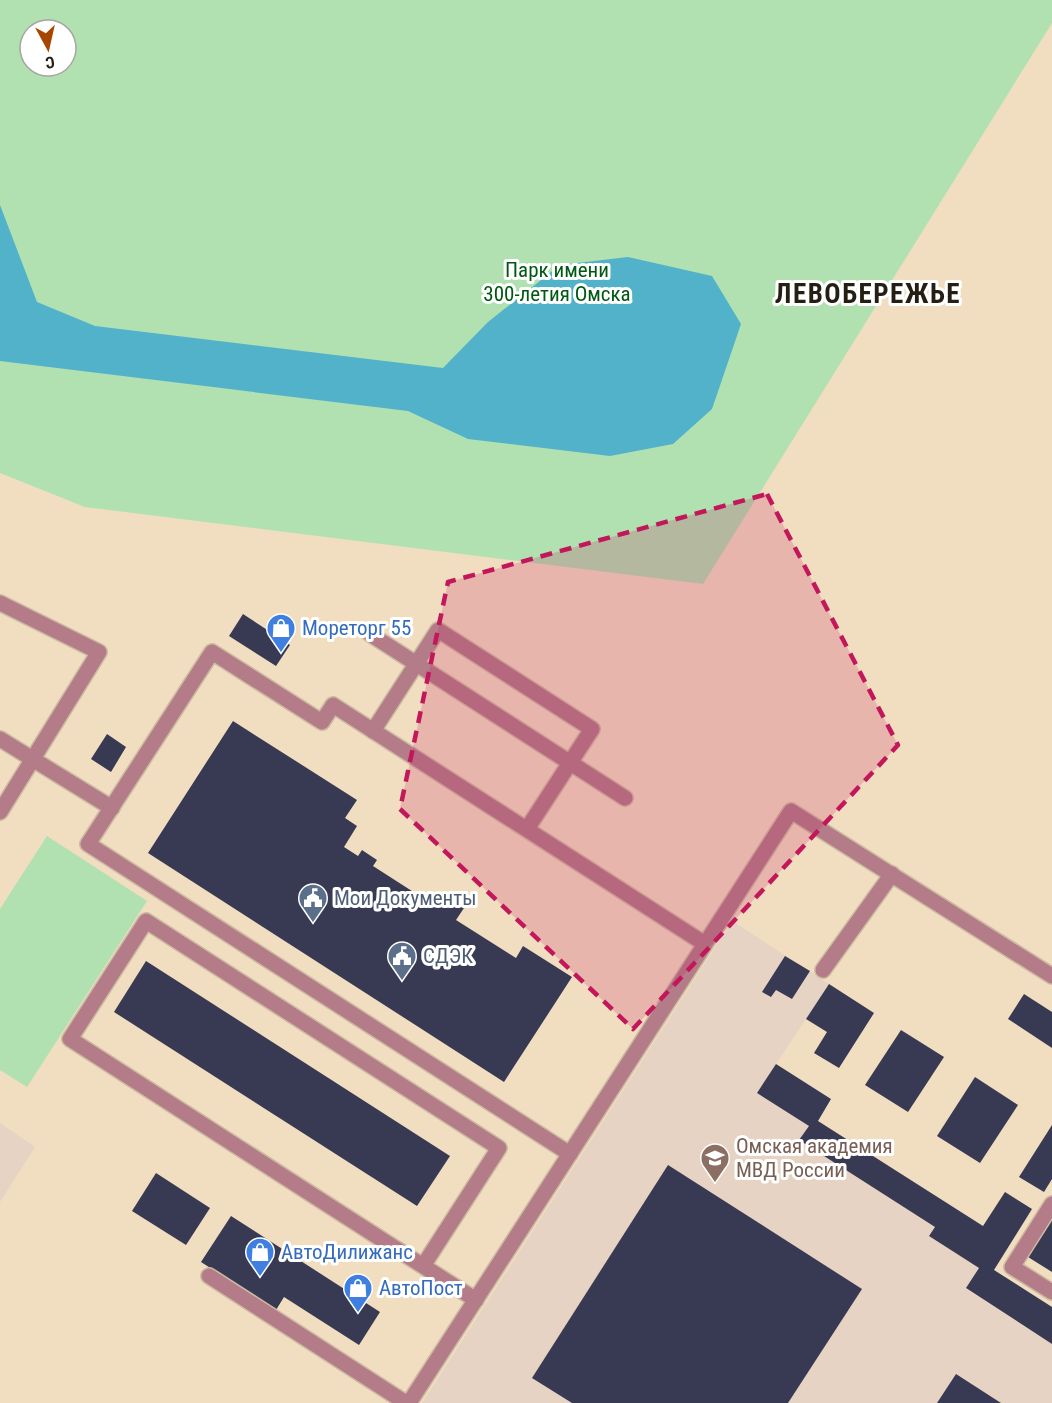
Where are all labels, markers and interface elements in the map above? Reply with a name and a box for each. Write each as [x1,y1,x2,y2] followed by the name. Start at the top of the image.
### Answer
[18,18,78,78] north arrow
[44,52,56,72] text: С
[483,258,631,306] park label: Парк имени 300-летия Омска
[775,278,961,310] district label: ЛЕВОБЕРЕЖЬЕ
[265,612,297,654] shop icon: Мореторг 55
[302,616,411,640] place label: Мореторг 55
[297,882,329,924] public building icon: Мои Документы
[334,886,476,910] place label: Мои Документы
[386,940,418,982] public building icon: СДЭК
[423,944,473,968] place label: СДЭК
[736,1134,893,1182] place label: Омская академия МВД России
[699,1142,731,1184] school or university icon: Омская академия МВД России
[244,1236,276,1278] shop icon: АвтоДилижанс
[281,1240,413,1264] place label: АвтоДилижанс
[342,1272,374,1314] shop icon: АвтоПост
[379,1276,463,1300] place label: АвтоПост

